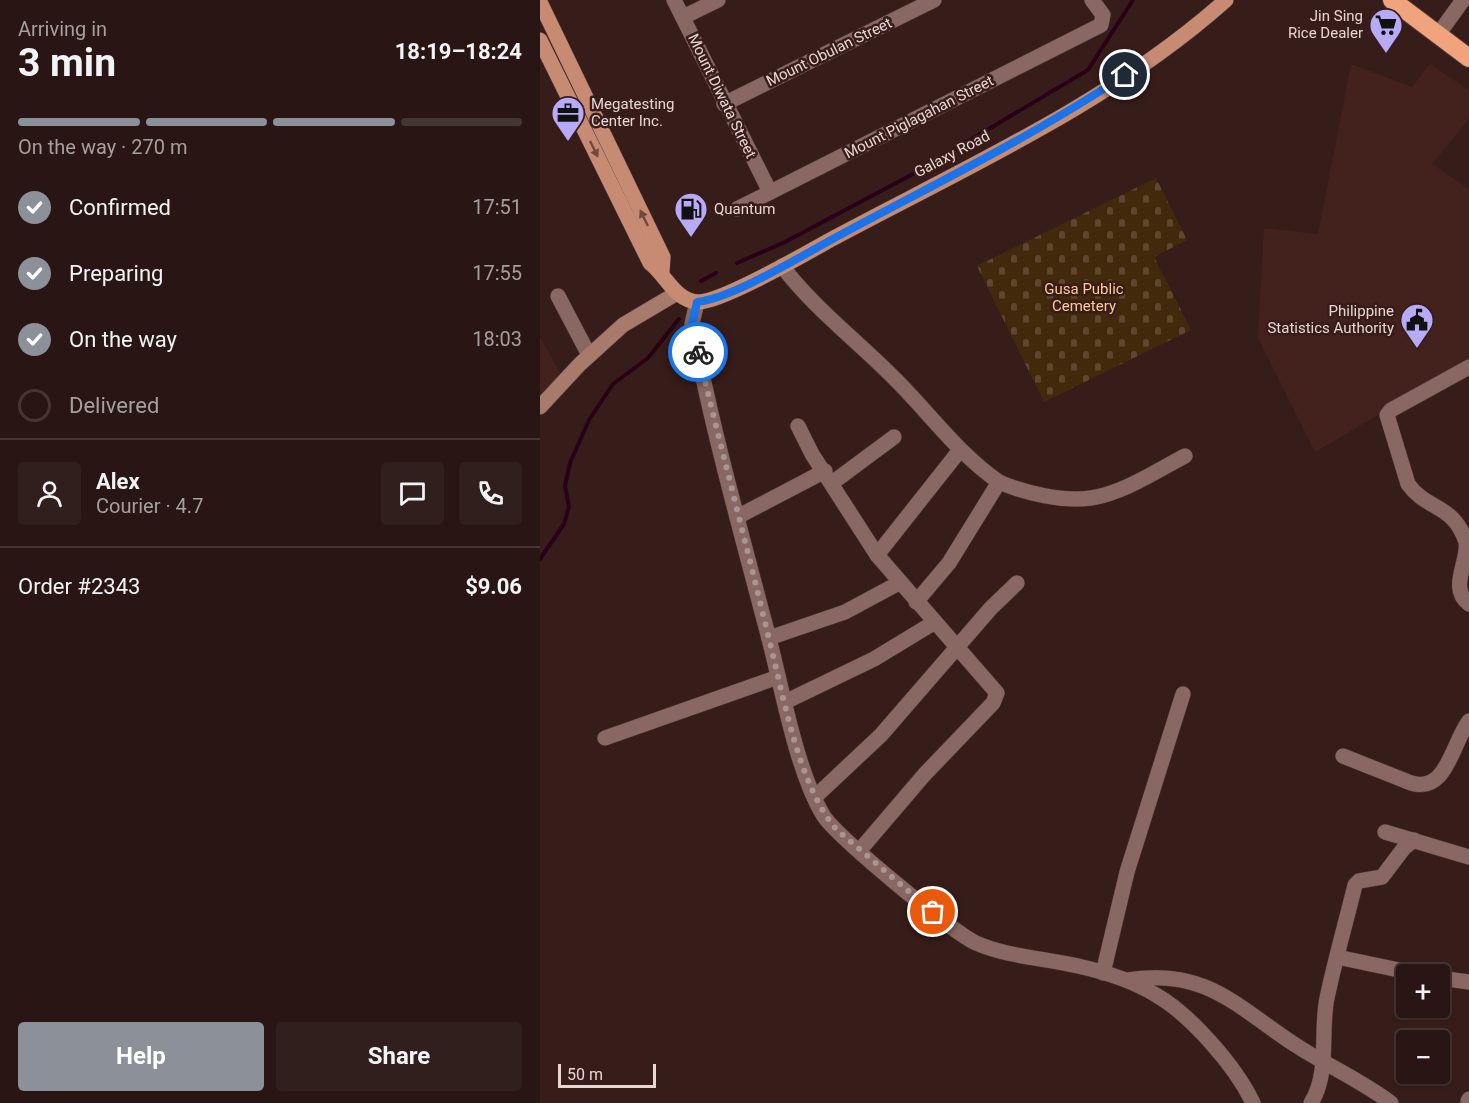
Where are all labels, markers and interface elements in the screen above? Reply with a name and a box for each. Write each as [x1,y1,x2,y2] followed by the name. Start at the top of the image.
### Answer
[1288,7,1363,42] place label: Jin Sing Rice Dealer
[1368,7,1404,54] supermarket icon: Jin Sing Rice Dealer
[763,14,895,90] street label: Mount Obulan Street
[18,17,107,41] text: Arriving in
[684,31,760,161] street label: Mount Diwata Street
[395,39,522,64] text: 18:19–18:24
[18,40,116,86] text: 3 min
[1099,49,1150,100] pin
[1108,58,1141,91] icon: home
[842,72,997,162] street label: Mount Piglagahan Street
[550,95,586,142] office icon: Megatesting Center Inc.
[591,95,675,130] place label: Megatesting Center Inc.
[911,127,993,181] street label: Galaxy Road
[18,135,187,159] text: On the way · 270 m
[589,141,598,158] one-way arrow
[18,191,51,224] icon: check
[673,191,709,238] fuel station icon: Quantum
[69,195,171,220] text: Confirmed
[472,195,522,219] text: 17:51
[714,200,775,218] place label: Quantum
[639,209,648,226] one-way arrow
[18,257,51,290] icon: check
[69,261,163,286] text: Preparing
[472,261,522,285] text: 17:55
[1044,280,1124,315] park label: Gusa Public Cemetery
[1267,302,1394,337] place label: Philippine Statistics Authority
[1399,302,1435,349] public building icon: Philippine Statistics Authority
[668,322,728,382] courier
[18,323,51,356] icon: check
[69,327,177,352] text: On the way
[472,327,522,351] text: 18:03
[682,336,715,369] icon: bike
[69,393,159,418] text: Delivered
[18,462,81,525] button: person
[381,462,444,525] button: chat
[459,462,522,525] button: phone
[96,469,140,494] text: Alex
[96,494,203,518] text: Courier · 4.7
[18,574,140,599] text: Order #2343
[465,574,522,599] text: $9.06
[907,886,958,937] pin
[916,895,949,928] icon: bag
[1396,964,1450,1084] map controls
[1396,964,1450,1018] button: +
[18,1022,264,1091] button: Help
[276,1022,522,1091] button: Share
[1396,1030,1450,1084] button: −
[558,1061,656,1088] scale bar
[567,1065,603,1084] text: 50 m

